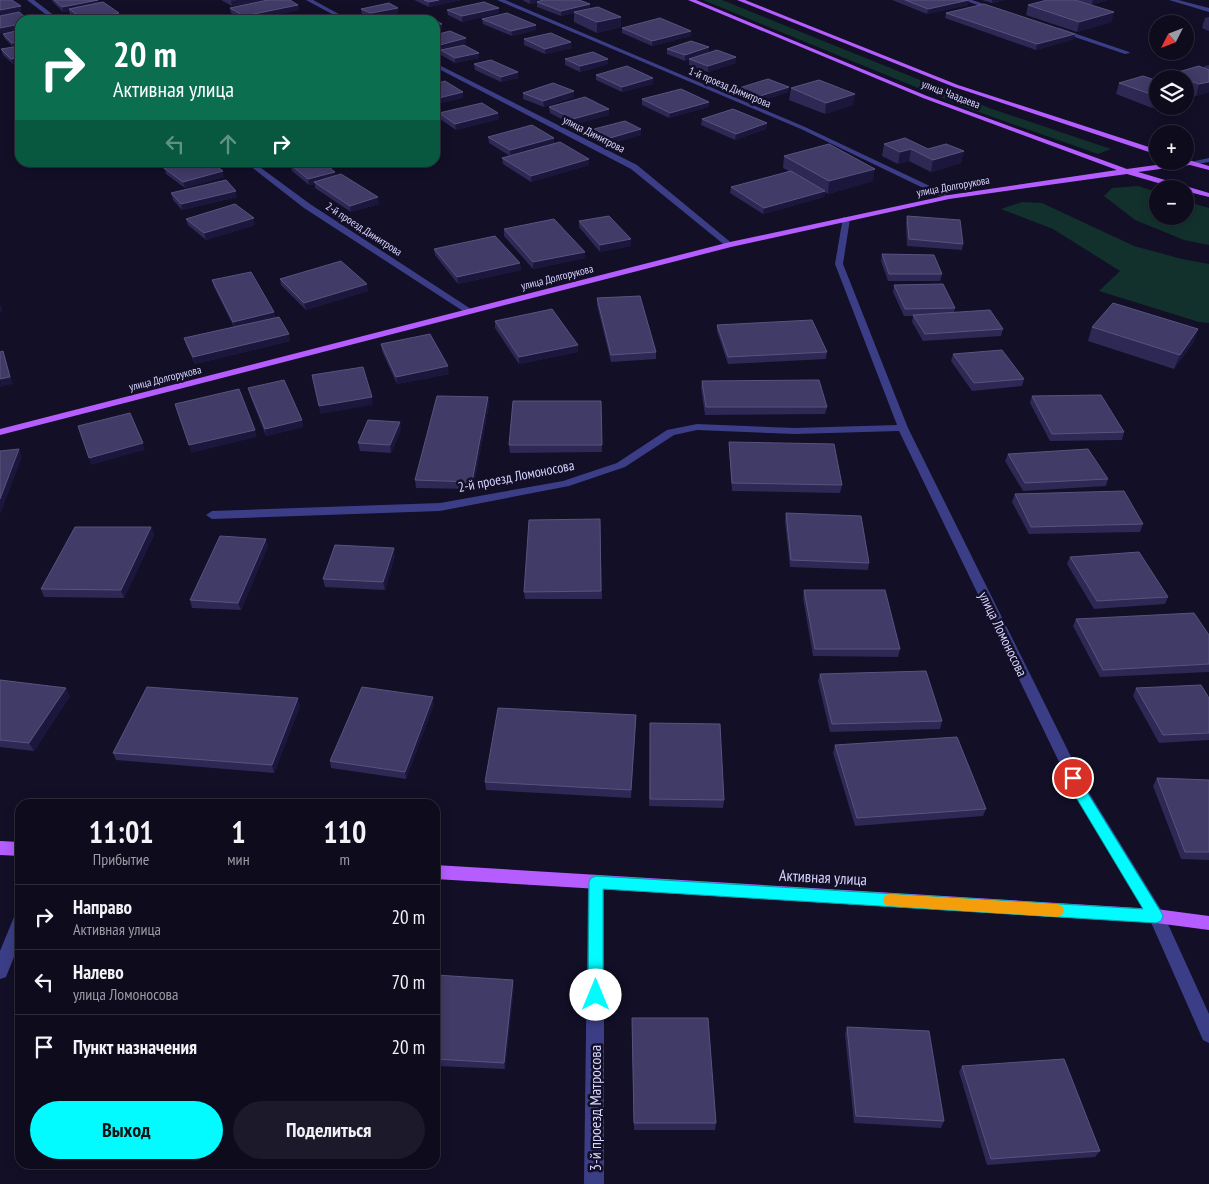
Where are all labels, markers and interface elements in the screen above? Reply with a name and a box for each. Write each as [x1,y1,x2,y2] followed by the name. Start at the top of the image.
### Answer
[1149,15,1194,60] north arrow
[1149,15,1194,225] map controls
[113,31,177,77] text: 20 m
[30,35,95,100] icon: right
[687,63,773,111] street label: 1-й проезд Димитрова
[1149,70,1194,115] button: layers
[113,75,234,103] text: Активная улица
[920,76,982,112] street label: улица Чаадаева
[561,112,627,156] street label: улица Димитрова
[1149,125,1194,170] button: +
[161,130,189,158] icon: left
[214,130,242,158] icon: ahead
[267,130,295,158] icon: right
[915,173,991,199] street label: улица Долгорукова
[1149,180,1194,225] button: −
[323,199,405,259] street label: 2-й проезд Димитрова
[519,261,595,293] street label: улица Долгорукова
[127,362,203,394] street label: улица Долгорукова
[456,456,576,496] street label: 2-й проезд Ломоносова
[975,589,1031,679] street label: улица Ломоносова
[1052,757,1094,799] pin
[1059,764,1087,792] icon: arrive
[89,812,154,851] text: 11:01
[231,812,246,851] text: 1
[323,812,366,851] text: 110
[93,849,149,869] text: Прибытие
[227,849,250,869] text: мин
[340,849,350,869] text: m
[779,865,867,889] street label: Активная улица
[73,895,132,919] text: Направо
[30,903,58,931] icon: right
[392,905,425,929] text: 20 m
[73,919,161,939] text: Активная улица
[73,960,124,984] text: Налево
[30,968,58,996] icon: left
[569,968,621,1020] position arrow
[392,970,425,994] text: 70 m
[73,984,178,1004] text: улица Ломоносова
[30,1033,58,1061] icon: arrive
[73,1035,197,1059] text: Пункт назначения
[392,1035,425,1059] text: 20 m
[585,1045,605,1171] street label: 3-й проезд Матросова
[30,1101,223,1159] button: Выход
[233,1101,425,1159] button: Поделиться

